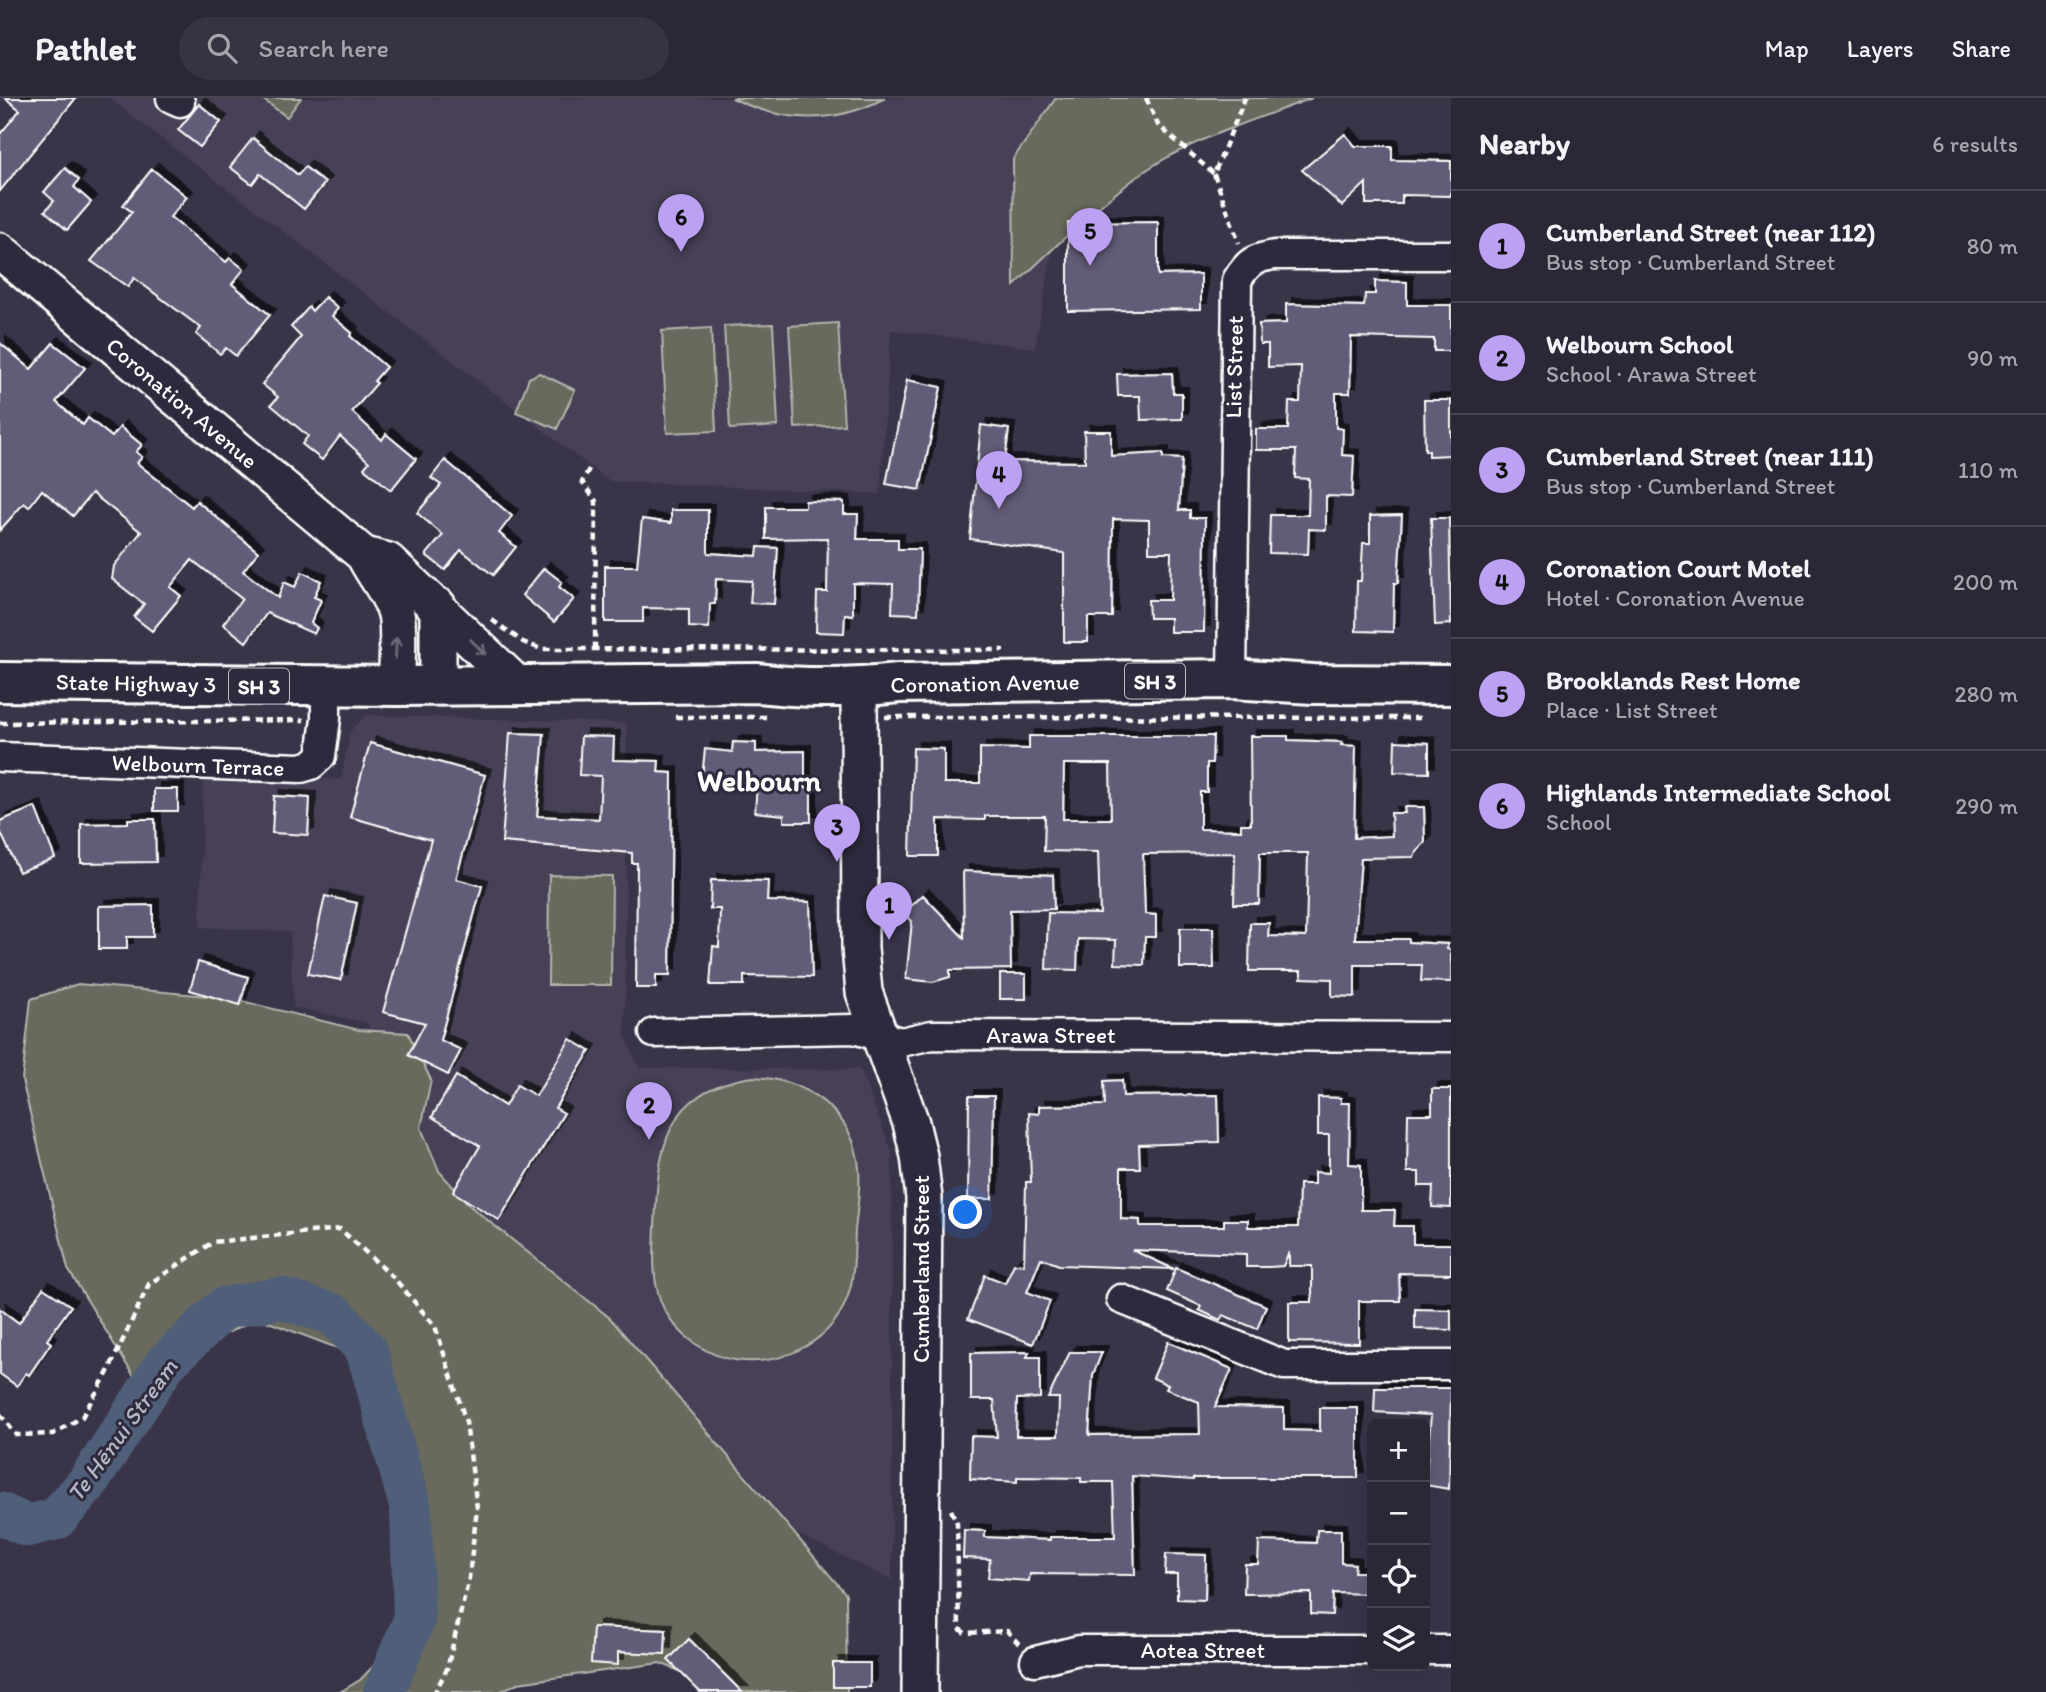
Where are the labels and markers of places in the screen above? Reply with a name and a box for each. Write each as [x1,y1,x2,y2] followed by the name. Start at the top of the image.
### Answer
[658,194,704,252] pin: 6
[1067,208,1113,266] pin: 5
[976,451,1022,509] pin: 4
[814,804,860,862] pin: 3
[866,882,912,940] pin: 1
[626,1082,672,1140] pin: 2

